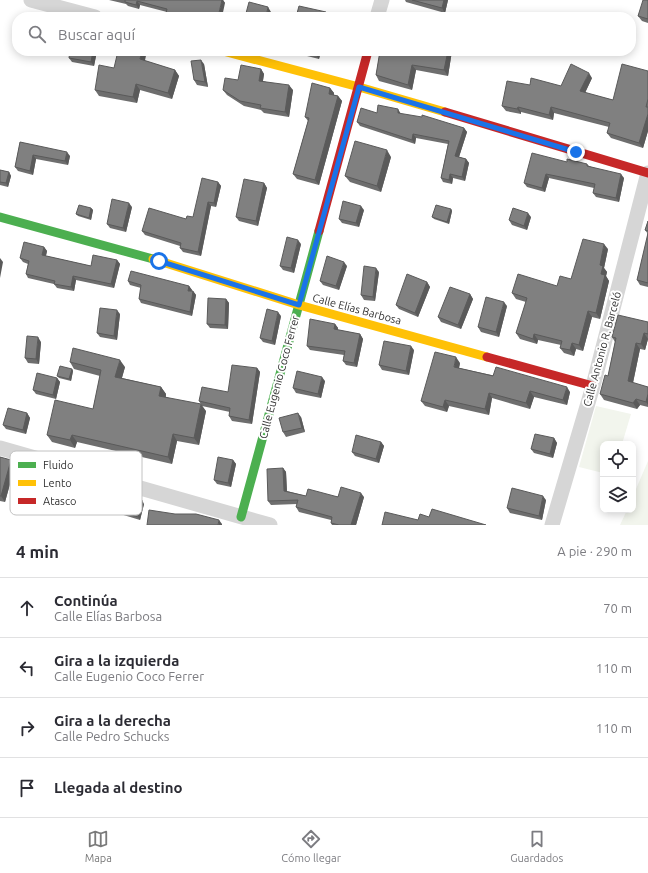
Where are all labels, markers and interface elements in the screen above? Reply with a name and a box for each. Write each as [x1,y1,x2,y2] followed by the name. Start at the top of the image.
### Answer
[12,12,636,56] search box
[26,23,48,45] icon: search
[58,26,135,43] text: Buscar aquí
[567,143,585,161] route end
[150,252,168,270] route start
[581,290,623,408] street label: Calle Antonio R. Barceló
[311,291,403,327] street label: Calle Elías Barbosa
[257,313,301,440] street label: Calle Eugenio Coco Ferrer
[600,441,636,513] map controls
[600,441,636,477] button: locate
[10,451,142,515] legend
[43,459,74,471] text: Fluido
[43,477,72,489] text: Lento
[600,477,636,513] button: layers
[43,495,76,507] text: Atasco
[16,542,59,561] text: 4 min
[557,544,632,558] text: A pie · 290 m
[54,592,118,609] text: Continúa
[16,597,38,619] icon: ahead
[603,601,632,615] text: 70 m
[54,609,162,623] text: Calle Elías Barbosa
[54,652,180,669] text: Gira a la izquierda
[16,657,38,679] icon: left
[596,661,632,675] text: 110 m
[54,669,204,683] text: Calle Eugenio Coco Ferrer
[54,712,171,729] text: Gira a la derecha
[16,717,38,739] icon: right
[596,721,632,735] text: 110 m
[54,729,169,743] text: Calle Pedro Schucks
[16,777,38,799] icon: arrive
[54,779,183,796] text: Llegada al destino
[85,828,112,864] tab: Mapa
[281,828,341,864] tab: Cómo llegar
[510,828,563,864] tab: Guardados

